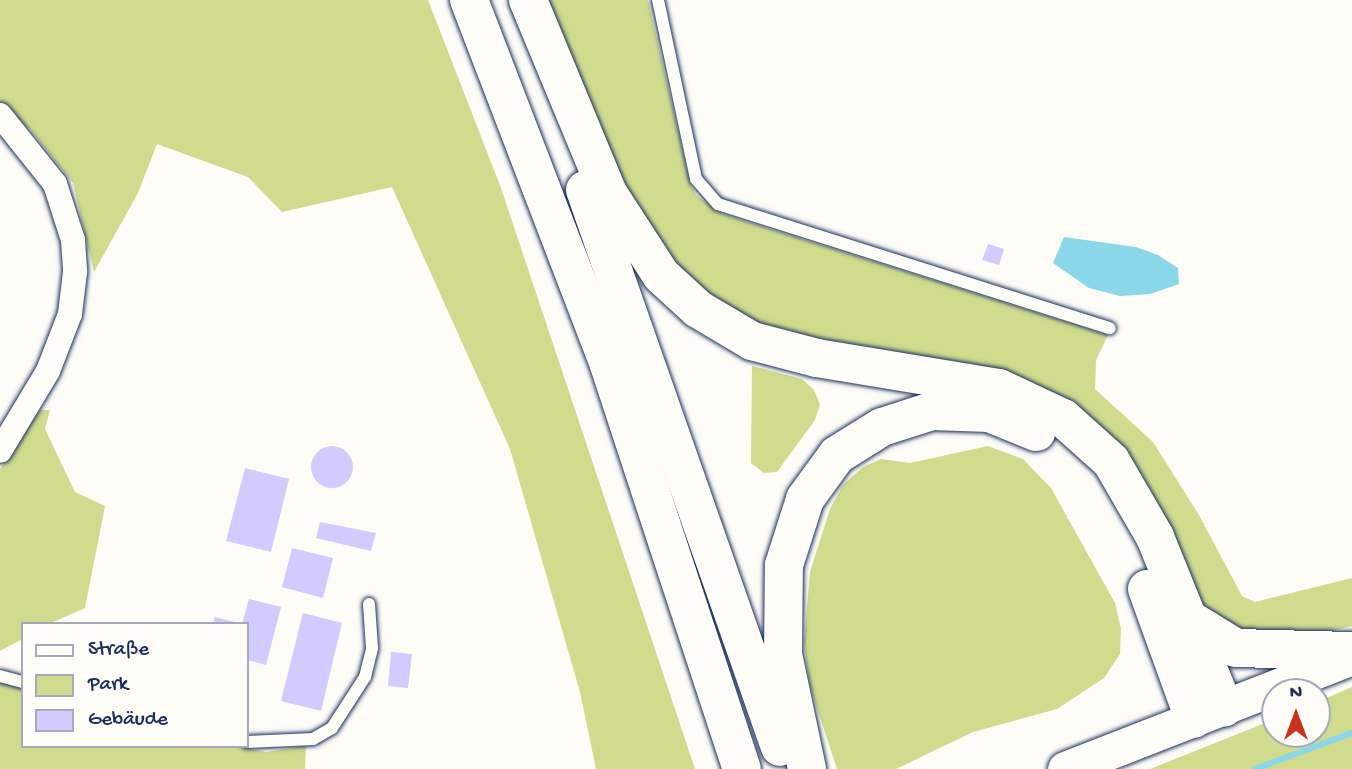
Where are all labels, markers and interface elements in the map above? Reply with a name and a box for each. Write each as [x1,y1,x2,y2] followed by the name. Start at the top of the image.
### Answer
[21,622,248,748] legend
[88,638,149,663] text: Straße
[88,673,128,698] text: Park
[1261,678,1331,748] north arrow
[1290,682,1302,705] text: N
[88,708,168,733] text: Gebäude

